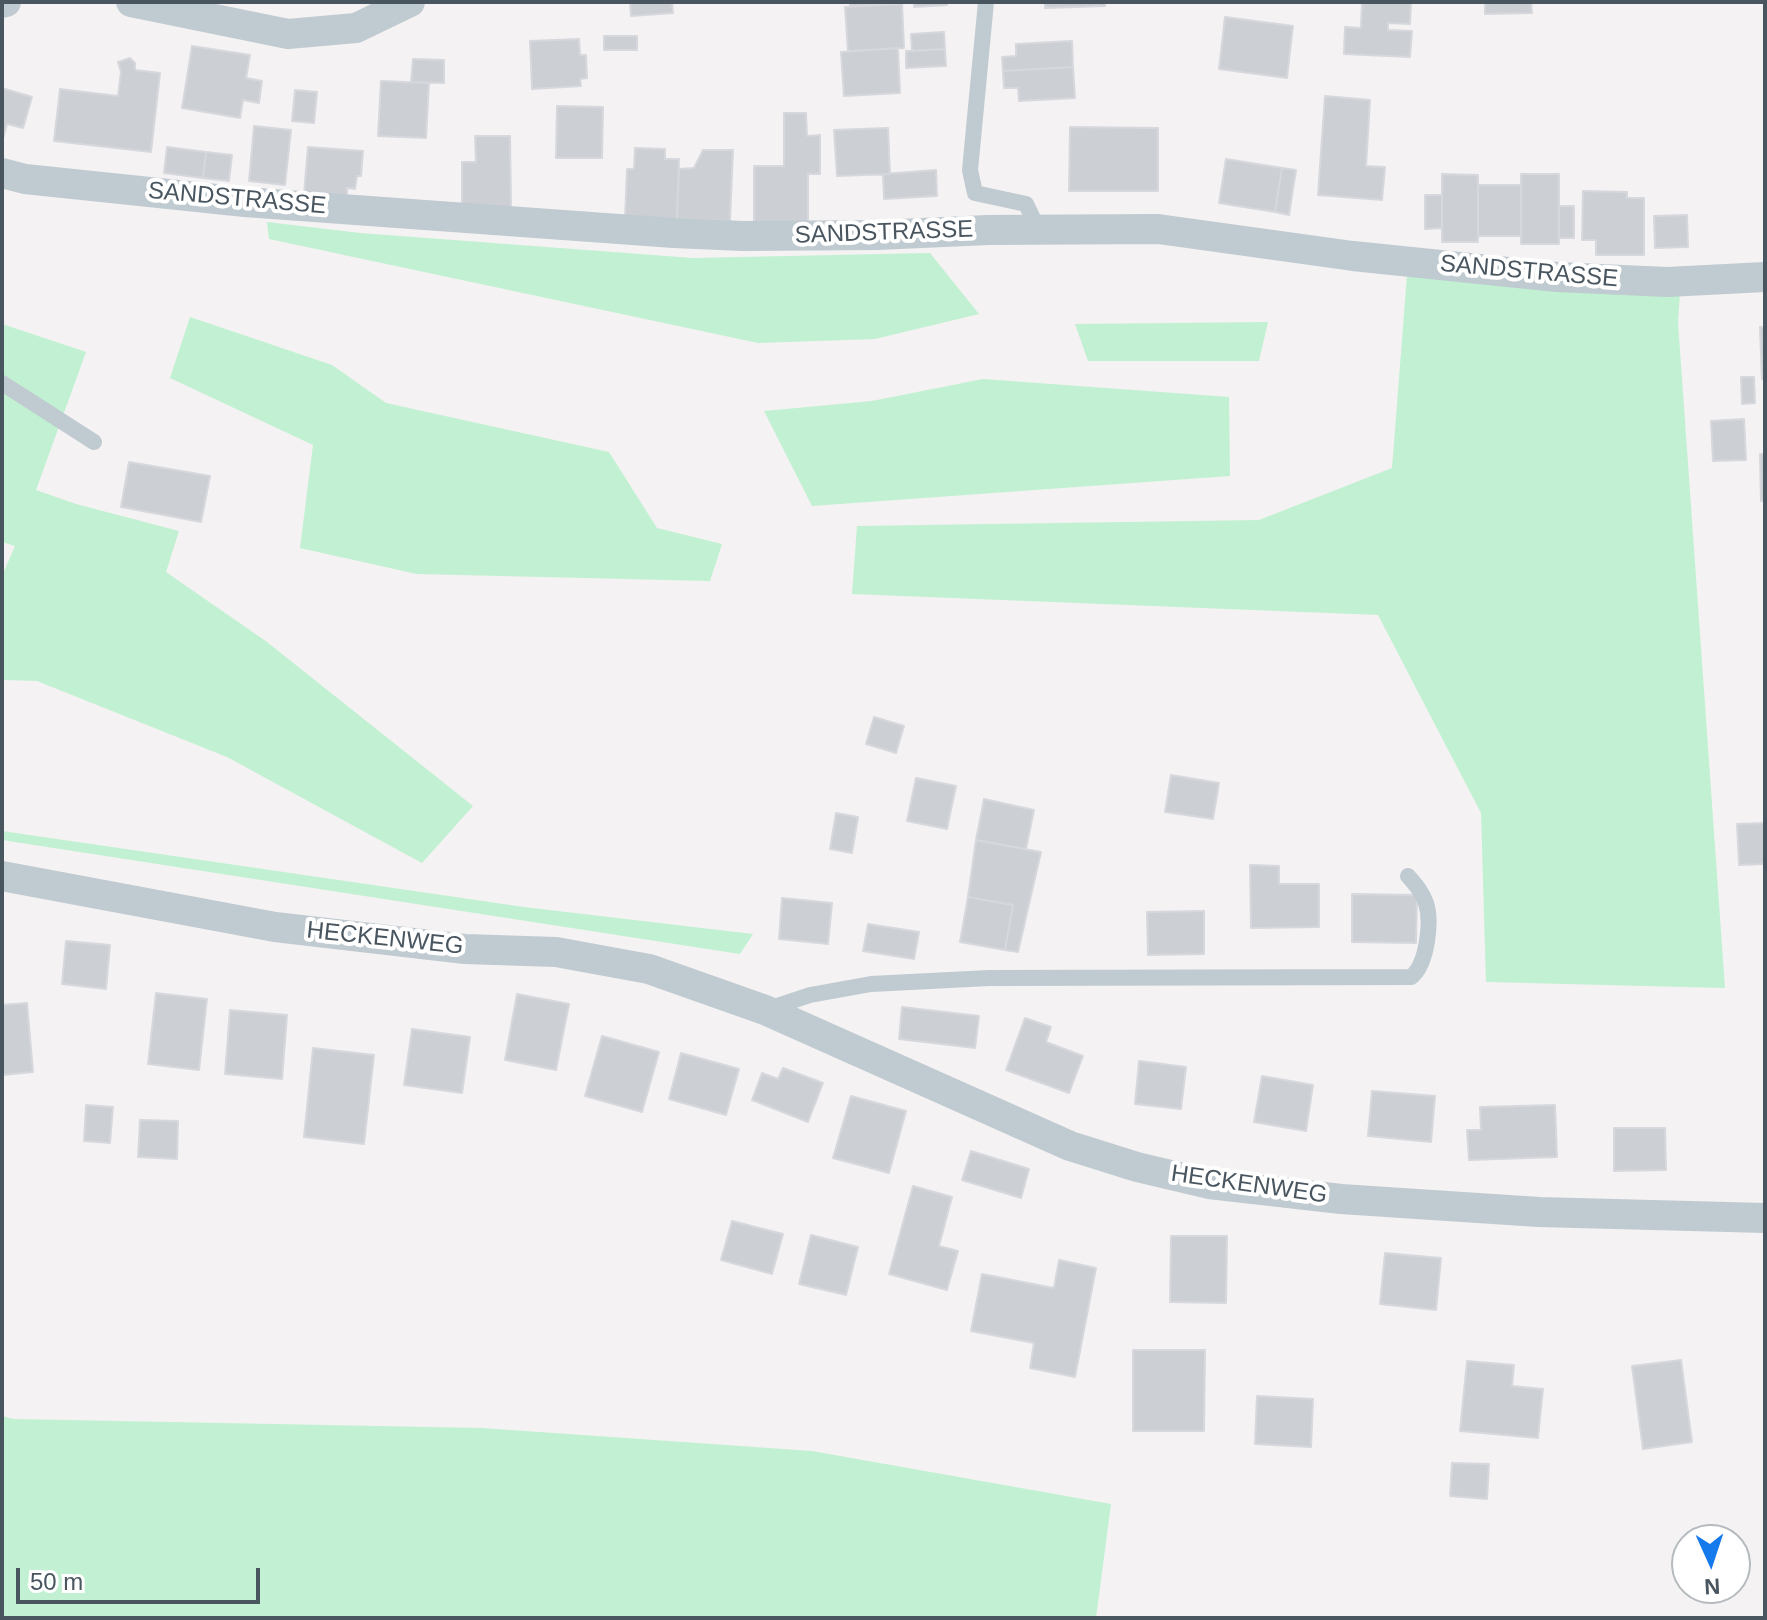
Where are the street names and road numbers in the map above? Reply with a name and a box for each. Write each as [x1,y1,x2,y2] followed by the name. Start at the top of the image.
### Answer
[147,177,327,221] street label: SANDSTRASSE
[794,215,974,251] street label: SANDSTRASSE
[1439,250,1619,294] street label: SANDSTRASSE
[305,916,465,962] street label: HECKENWEG
[1169,1160,1329,1210] street label: HECKENWEG

